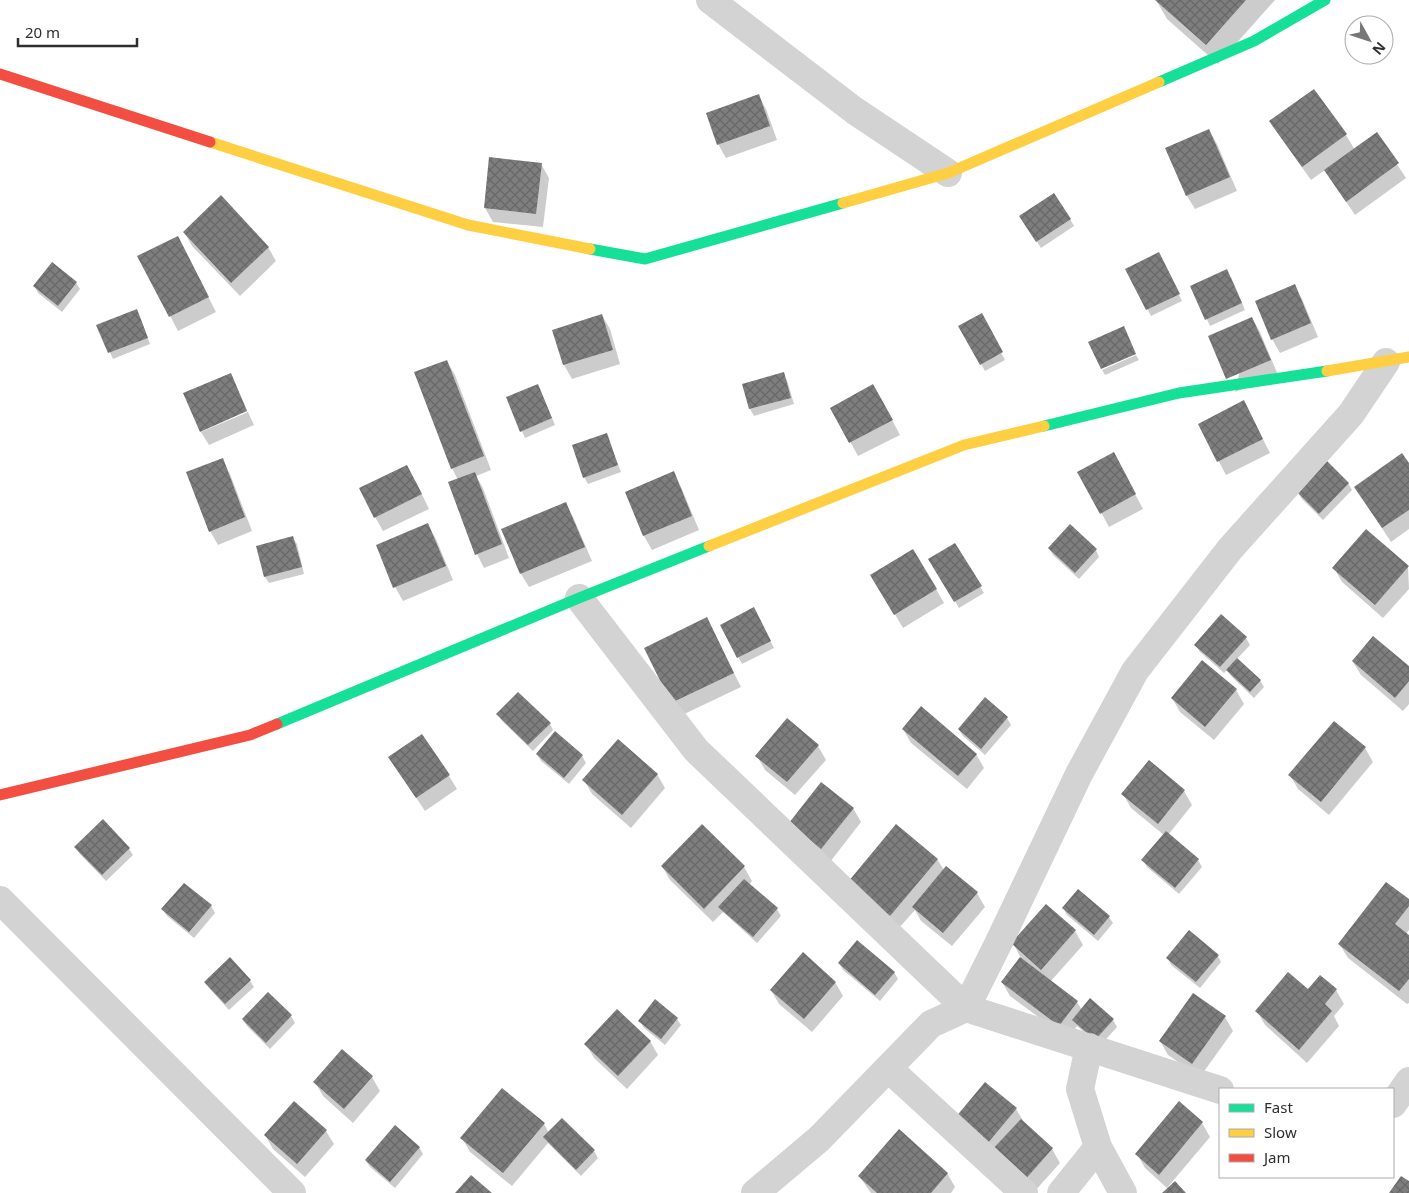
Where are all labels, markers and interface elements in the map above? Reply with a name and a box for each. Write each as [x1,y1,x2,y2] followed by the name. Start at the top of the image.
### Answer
[18,15,136,47] scale bar
[1344,15,1394,65] north arrow
[25,22,60,42] text: 20 m
[1368,38,1390,59] text: N
[1219,1088,1394,1178] legend
[1264,1097,1293,1117] text: Fast
[1264,1122,1297,1142] text: Slow
[1262,1147,1291,1167] text: Jam

